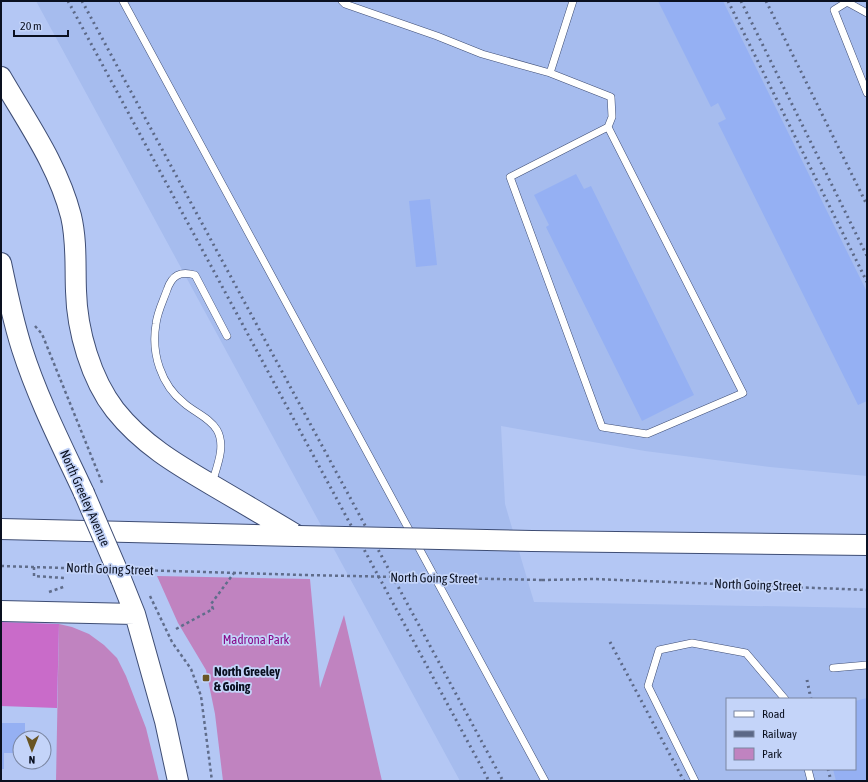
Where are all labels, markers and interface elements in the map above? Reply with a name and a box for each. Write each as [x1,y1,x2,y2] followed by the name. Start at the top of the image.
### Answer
[14,12,68,38] scale bar
[20,19,42,33] text: 20 m
[57,447,113,549] street label: North Greeley Avenue
[66,560,154,578] street label: North Going Street
[390,570,478,586] street label: North Going Street
[714,576,802,594] street label: North Going Street
[223,632,290,647] park label: Madrona Park
[214,664,281,694] place label: North Greeley & Going
[201,673,211,683] marker: North Greeley & Going
[726,698,856,770] legend
[762,707,785,721] text: Road
[762,727,797,741] text: Railway
[12,730,52,770] north arrow
[762,747,783,761] text: Park
[28,754,35,766] text: N

